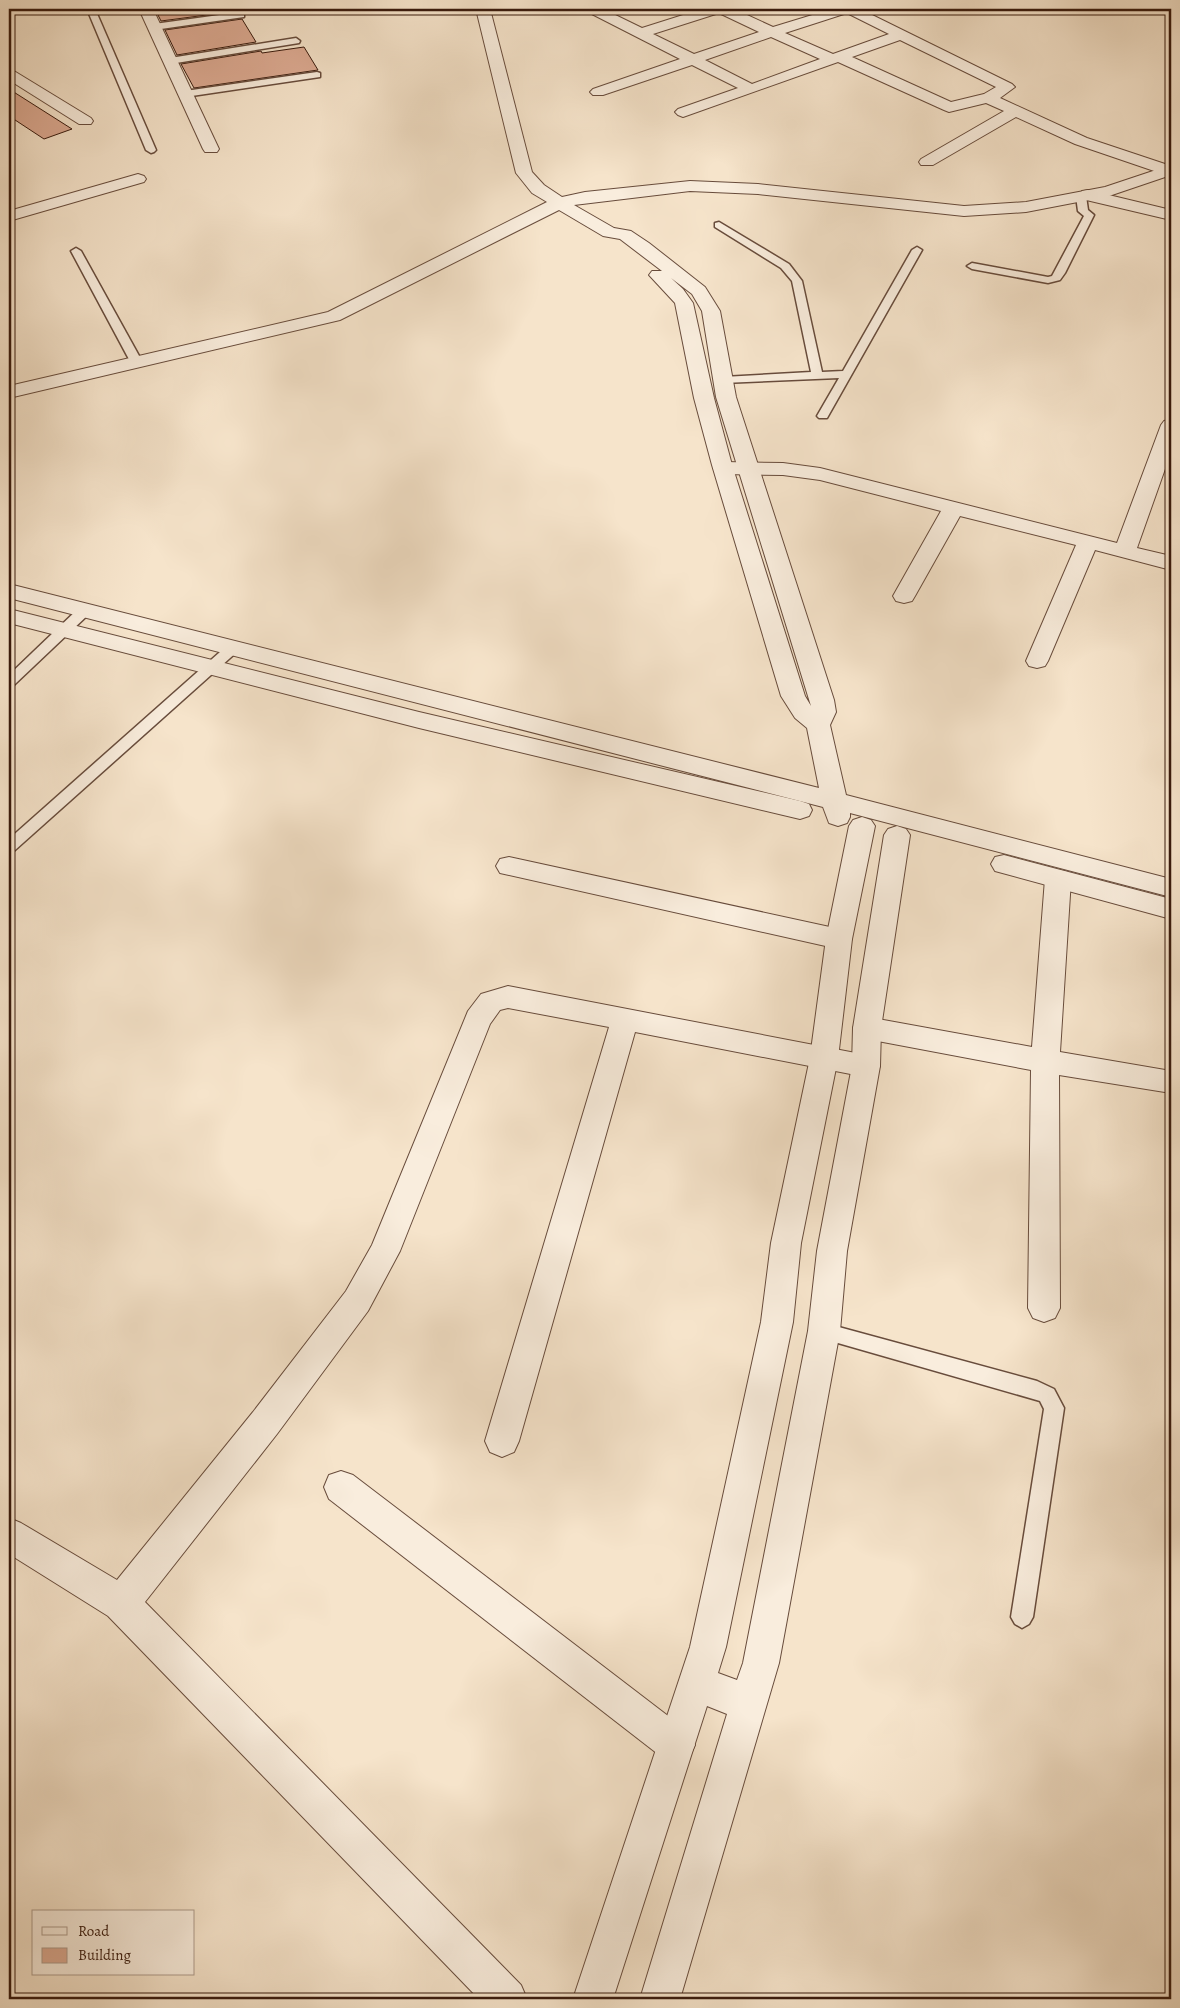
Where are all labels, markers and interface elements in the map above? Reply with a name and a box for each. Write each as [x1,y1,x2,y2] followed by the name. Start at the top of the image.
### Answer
[32,1910,195,1976] legend
[78,1921,110,1941] text: Road
[78,1945,131,1965] text: Building

